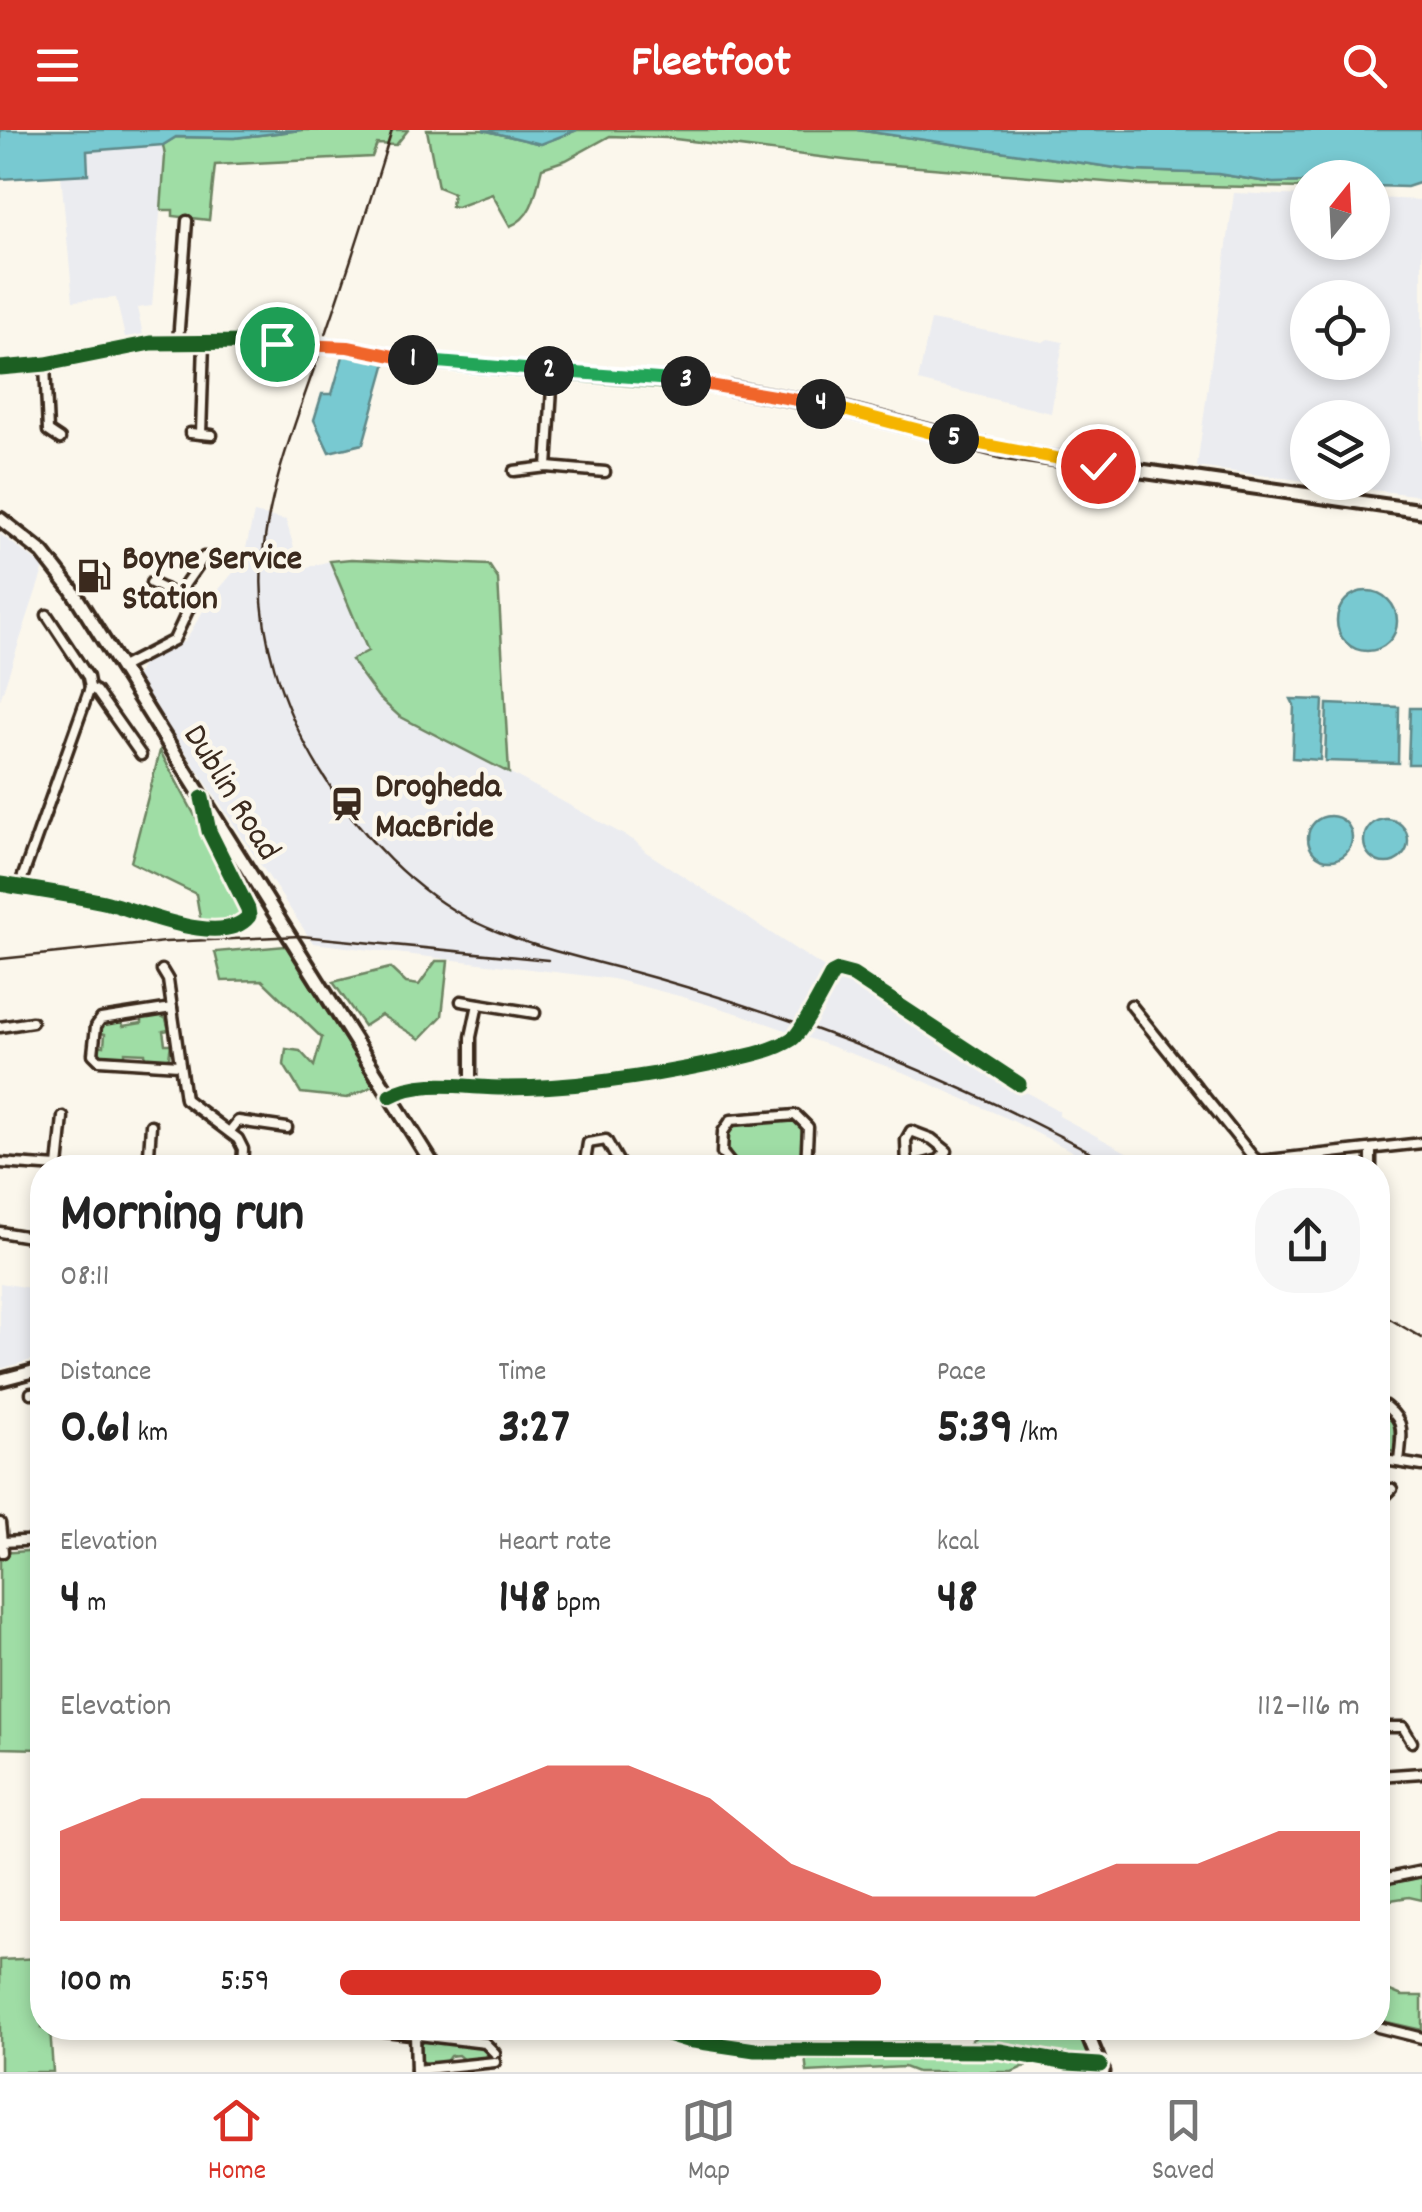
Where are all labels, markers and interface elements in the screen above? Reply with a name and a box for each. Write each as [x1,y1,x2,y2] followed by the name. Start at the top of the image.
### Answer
[631,33,791,97] text: Fleetfoot
[30,38,85,93] icon: menu
[1337,38,1392,93] icon: search
[1290,160,1390,260] north arrow
[1290,160,1390,500] map controls
[1290,280,1390,380] button: locate
[235,302,320,387] pin
[250,317,305,372] icon: arrive
[388,335,438,385] pin: 1
[410,340,416,380] text: 1
[524,346,574,396] pin: 2
[543,351,555,391] text: 2
[661,356,711,406] pin: 3
[680,361,692,401] text: 3
[796,379,846,429] pin: 4
[815,384,827,424] text: 4
[1290,400,1390,500] button: layers
[929,414,979,464] pin: 5
[948,419,960,459] text: 5
[1056,424,1141,509] pin
[1071,439,1126,494] icon: check
[122,536,302,626] place label: Boyne Service Station
[75,557,113,595] fuel station icon: Boyne Service Station
[168,716,291,872] street label: Dublin Road
[375,764,503,854] place label: Drogheda MacBride
[328,785,366,823] station icon: Drogheda MacBride
[60,1178,304,1257] text: Morning run
[1255,1188,1360,1293] button: share
[60,1255,110,1301] text: 08:11
[60,1354,151,1394] text: Distance
[498,1354,546,1394] text: Time
[937,1354,986,1394] text: Pace
[60,1394,131,1466] text: 0.61
[498,1394,570,1466] text: 3:27
[937,1394,1013,1466] text: 5:39
[131,1415,168,1455] text: km
[1013,1415,1058,1455] text: /km
[60,1524,157,1564] text: Elevation
[498,1524,611,1564] text: Heart rate
[937,1524,979,1564] text: kcal
[60,1564,81,1636] text: 4
[498,1564,550,1636] text: 148
[937,1564,977,1636] text: 48
[81,1585,106,1625] text: m
[550,1585,601,1625] text: bpm
[60,1685,171,1731] text: Elevation
[1257,1685,1360,1731] text: 112–116 m
[60,1960,131,2006] text: 100 m
[220,1960,270,2006] text: 5:59
[208,2093,266,2193] tab: Home
[681,2093,736,2193] tab: Map
[1152,2093,1214,2193] tab: Saved

